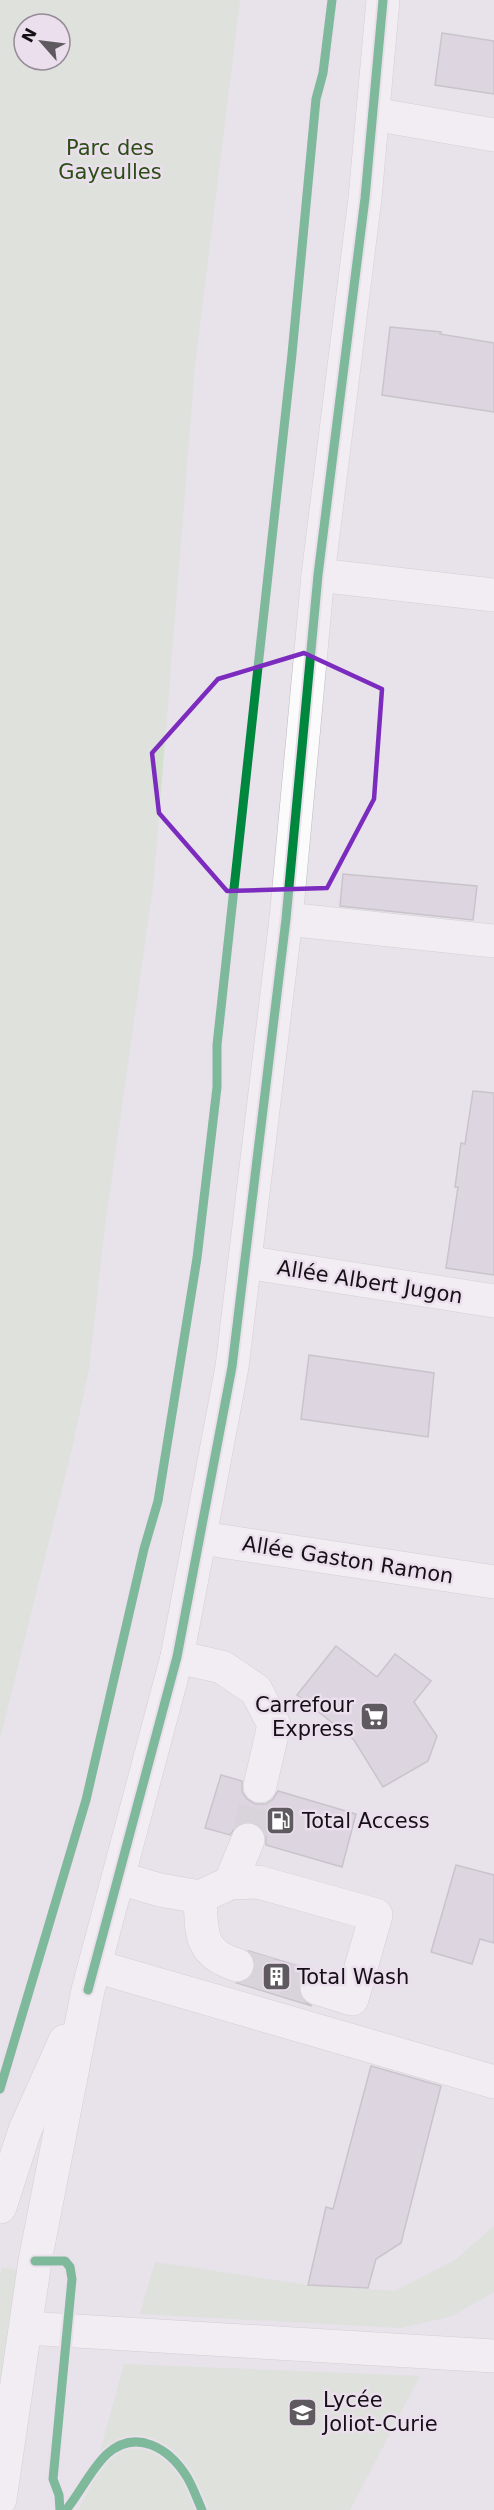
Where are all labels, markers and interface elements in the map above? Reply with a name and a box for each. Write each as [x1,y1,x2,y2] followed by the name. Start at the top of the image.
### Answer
[12,12,72,72] north arrow
[18,25,41,46] text: N
[58,136,162,184] park label: Parc des Gayeulles
[276,1255,464,1309] street label: Allée Albert Jugon
[241,1531,455,1589] street label: Allée Gaston Ramon
[255,1693,354,1741] place label: Carrefour Express
[359,1701,391,1733] supermarket icon: Carrefour Express
[265,1805,297,1837] fuel station icon: Total Access
[301,1809,430,1833] place label: Total Access
[260,1961,292,1993] building icon: Total Wash
[296,1965,409,1989] place label: Total Wash
[321,2388,438,2436] place label: Lycée Joliot-Curie
[286,2396,318,2428] school or university icon: Lycée Joliot-Curie

